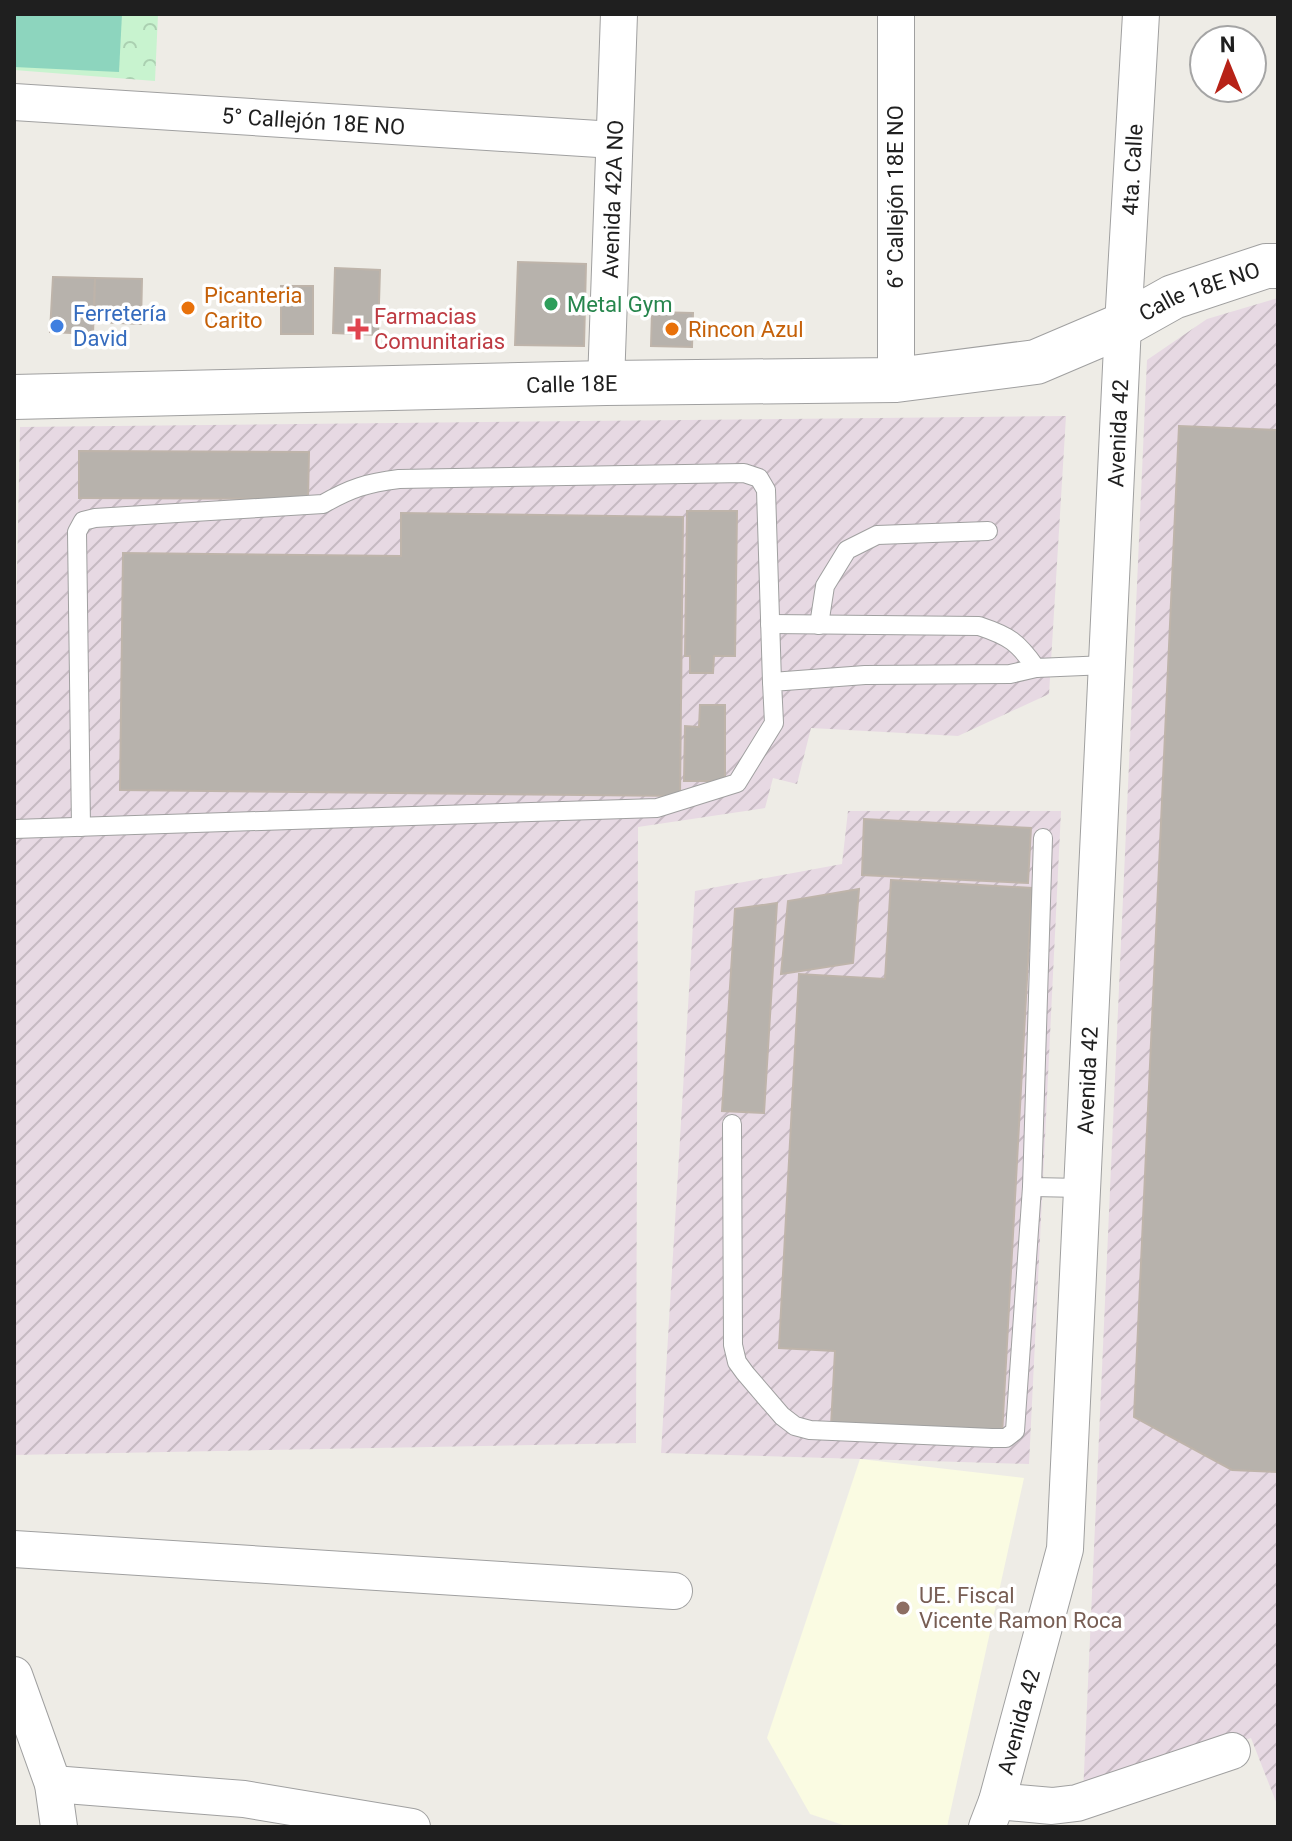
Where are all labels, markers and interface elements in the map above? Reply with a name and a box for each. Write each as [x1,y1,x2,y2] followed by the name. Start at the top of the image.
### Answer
[1188,24,1268,104] north arrow
[1220,32,1236,57] text: N
[221,103,406,140] street label: 5° Callejón 18E NO
[883,105,908,289] street label: 6° Callejón 18E NO
[598,119,628,279] street label: Avenida 42A NO
[1117,123,1148,216] street label: 4ta. Calle
[1135,257,1263,326] street label: Calle 18E NO
[204,283,303,333] place label: Picanteria Carito
[567,292,673,317] place label: Metal Gym
[542,295,560,313] marker: Metal Gym
[179,299,197,317] marker: Picanteria Carito
[73,301,167,351] place label: Ferretería David
[374,304,505,354] place label: Farmacias Comunitarias
[48,317,66,335] marker: Ferretería David
[688,317,804,342] place label: Rincon Azul
[349,320,367,338] marker: Farmacias Comunitarias
[663,320,681,338] marker: Rincon Azul
[526,371,618,398] street label: Calle 18E
[1103,379,1133,488] street label: Avenida 42
[1073,1026,1103,1135] street label: Avenida 42
[919,1583,1123,1633] place label: UE. Fiscal Vicente Ramon Roca
[894,1599,912,1617] marker: UE. Fiscal Vicente Ramon Roca
[993,1666,1045,1777] street label: Avenida 42

